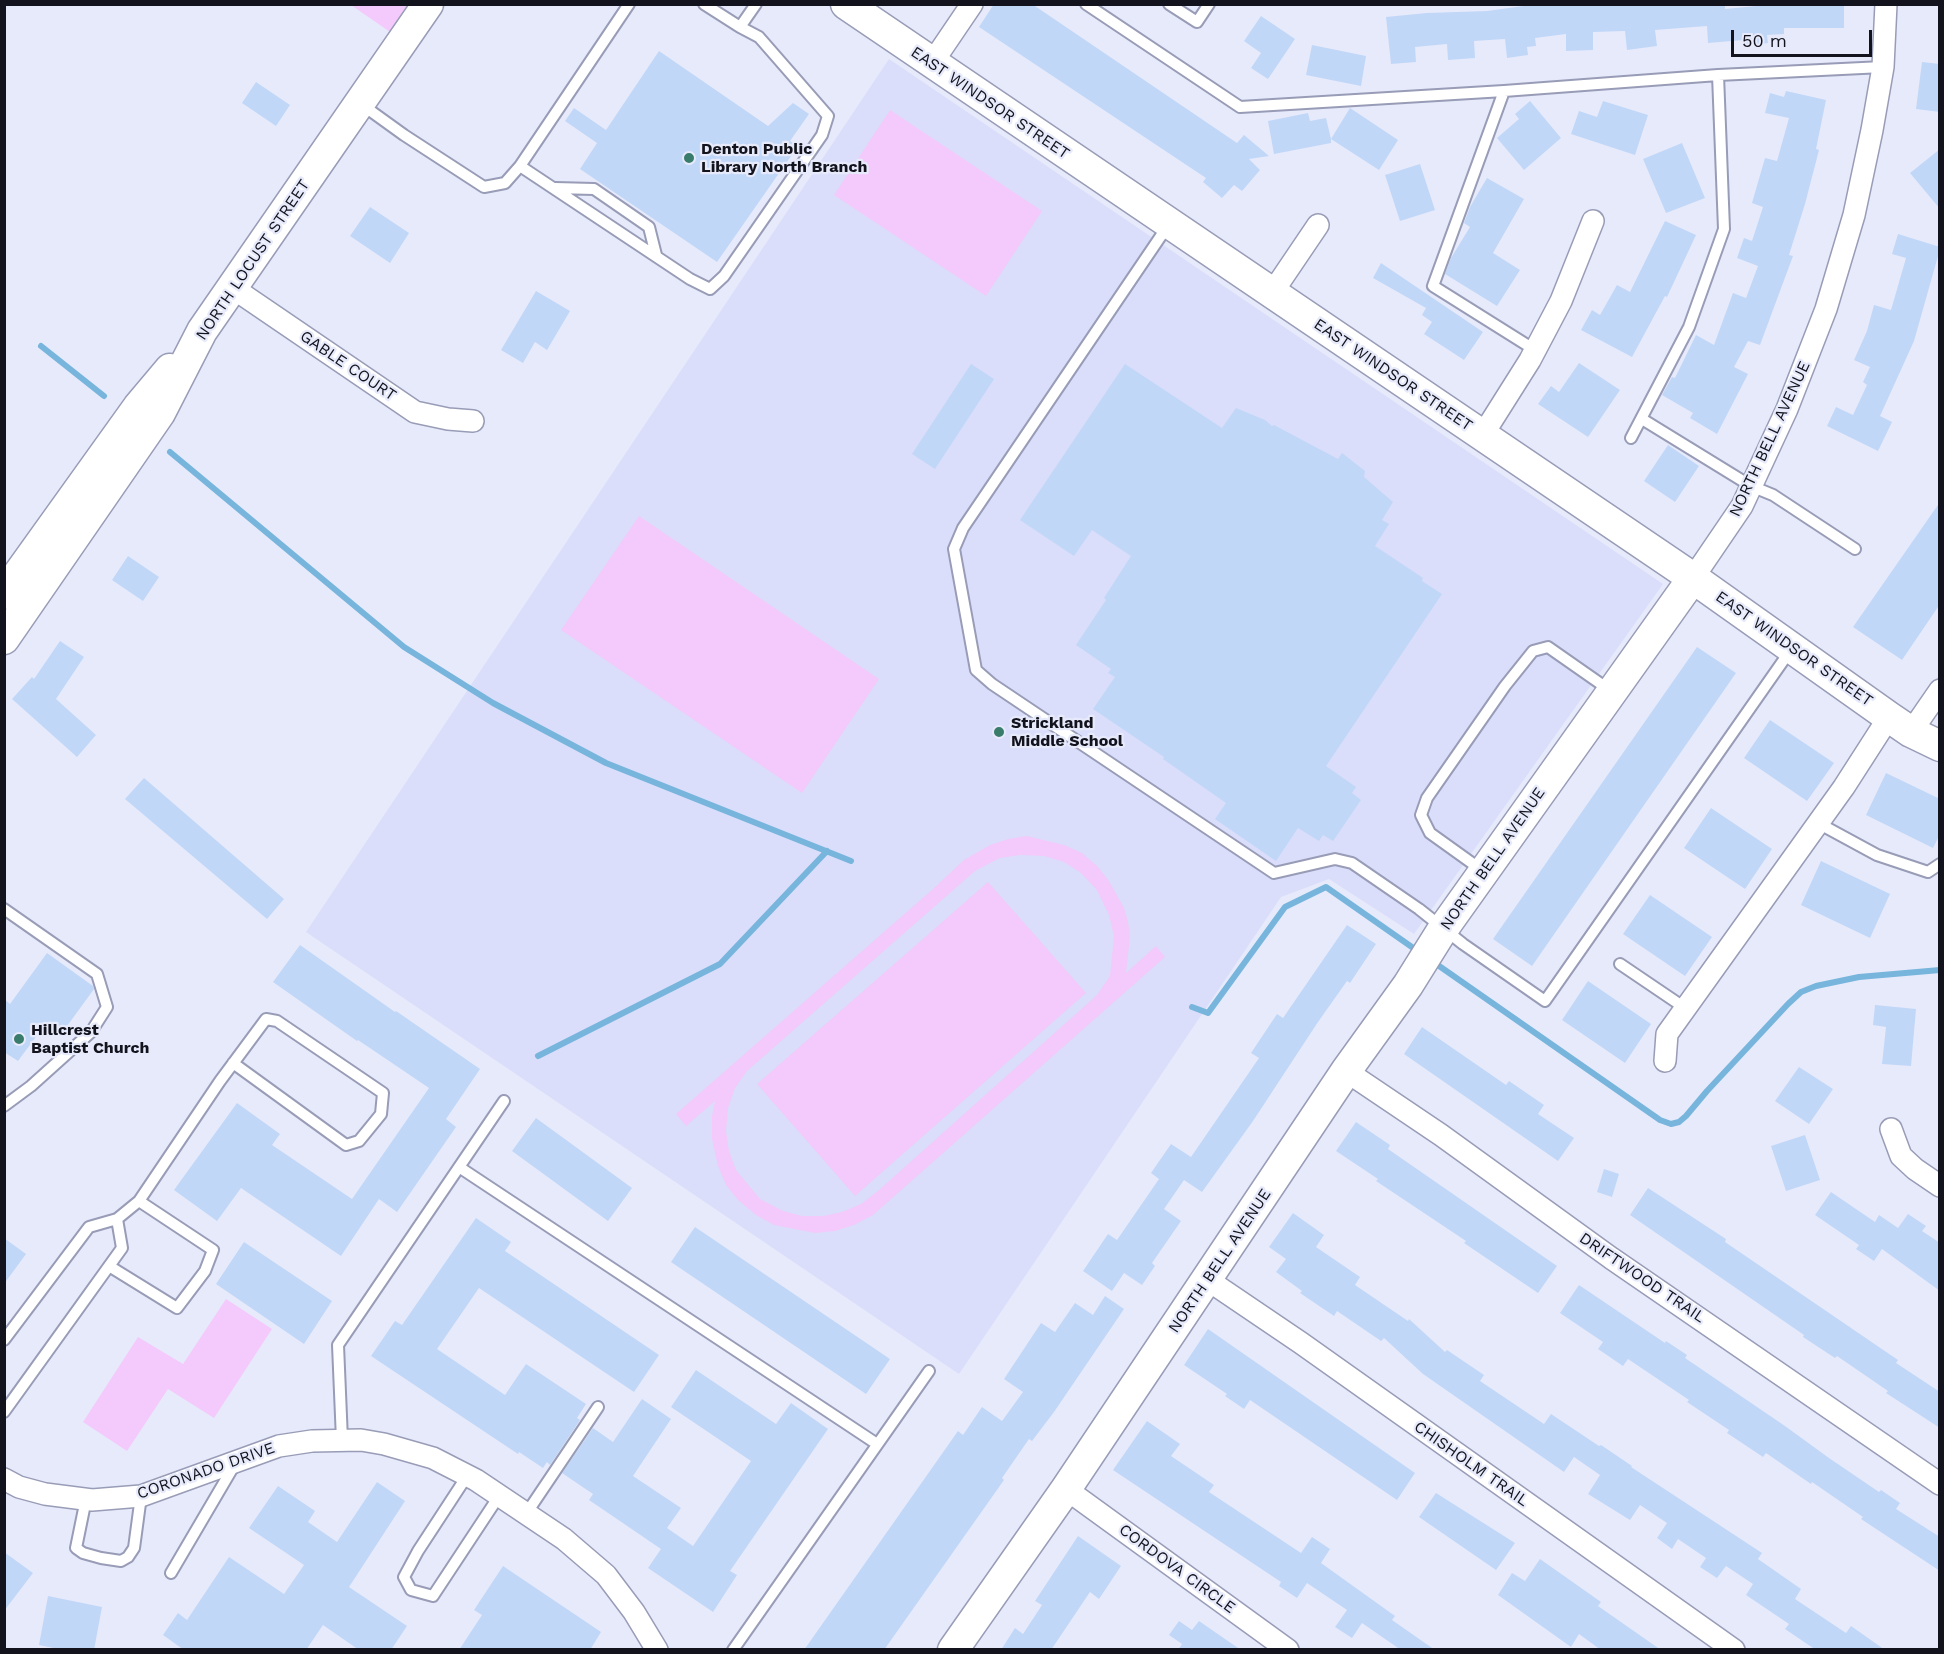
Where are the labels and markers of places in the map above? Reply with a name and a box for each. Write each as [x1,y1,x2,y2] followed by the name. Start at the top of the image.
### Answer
[701,139,868,177] place label: Denton Public Library North Branch
[682,151,696,165] marker: Denton Public Library North Branch
[1011,713,1123,751] place label: Strickland Middle School
[992,725,1006,739] marker: Strickland Middle School
[31,1020,149,1058] place label: Hillcrest Baptist Church
[12,1032,26,1046] marker: Hillcrest Baptist Church

